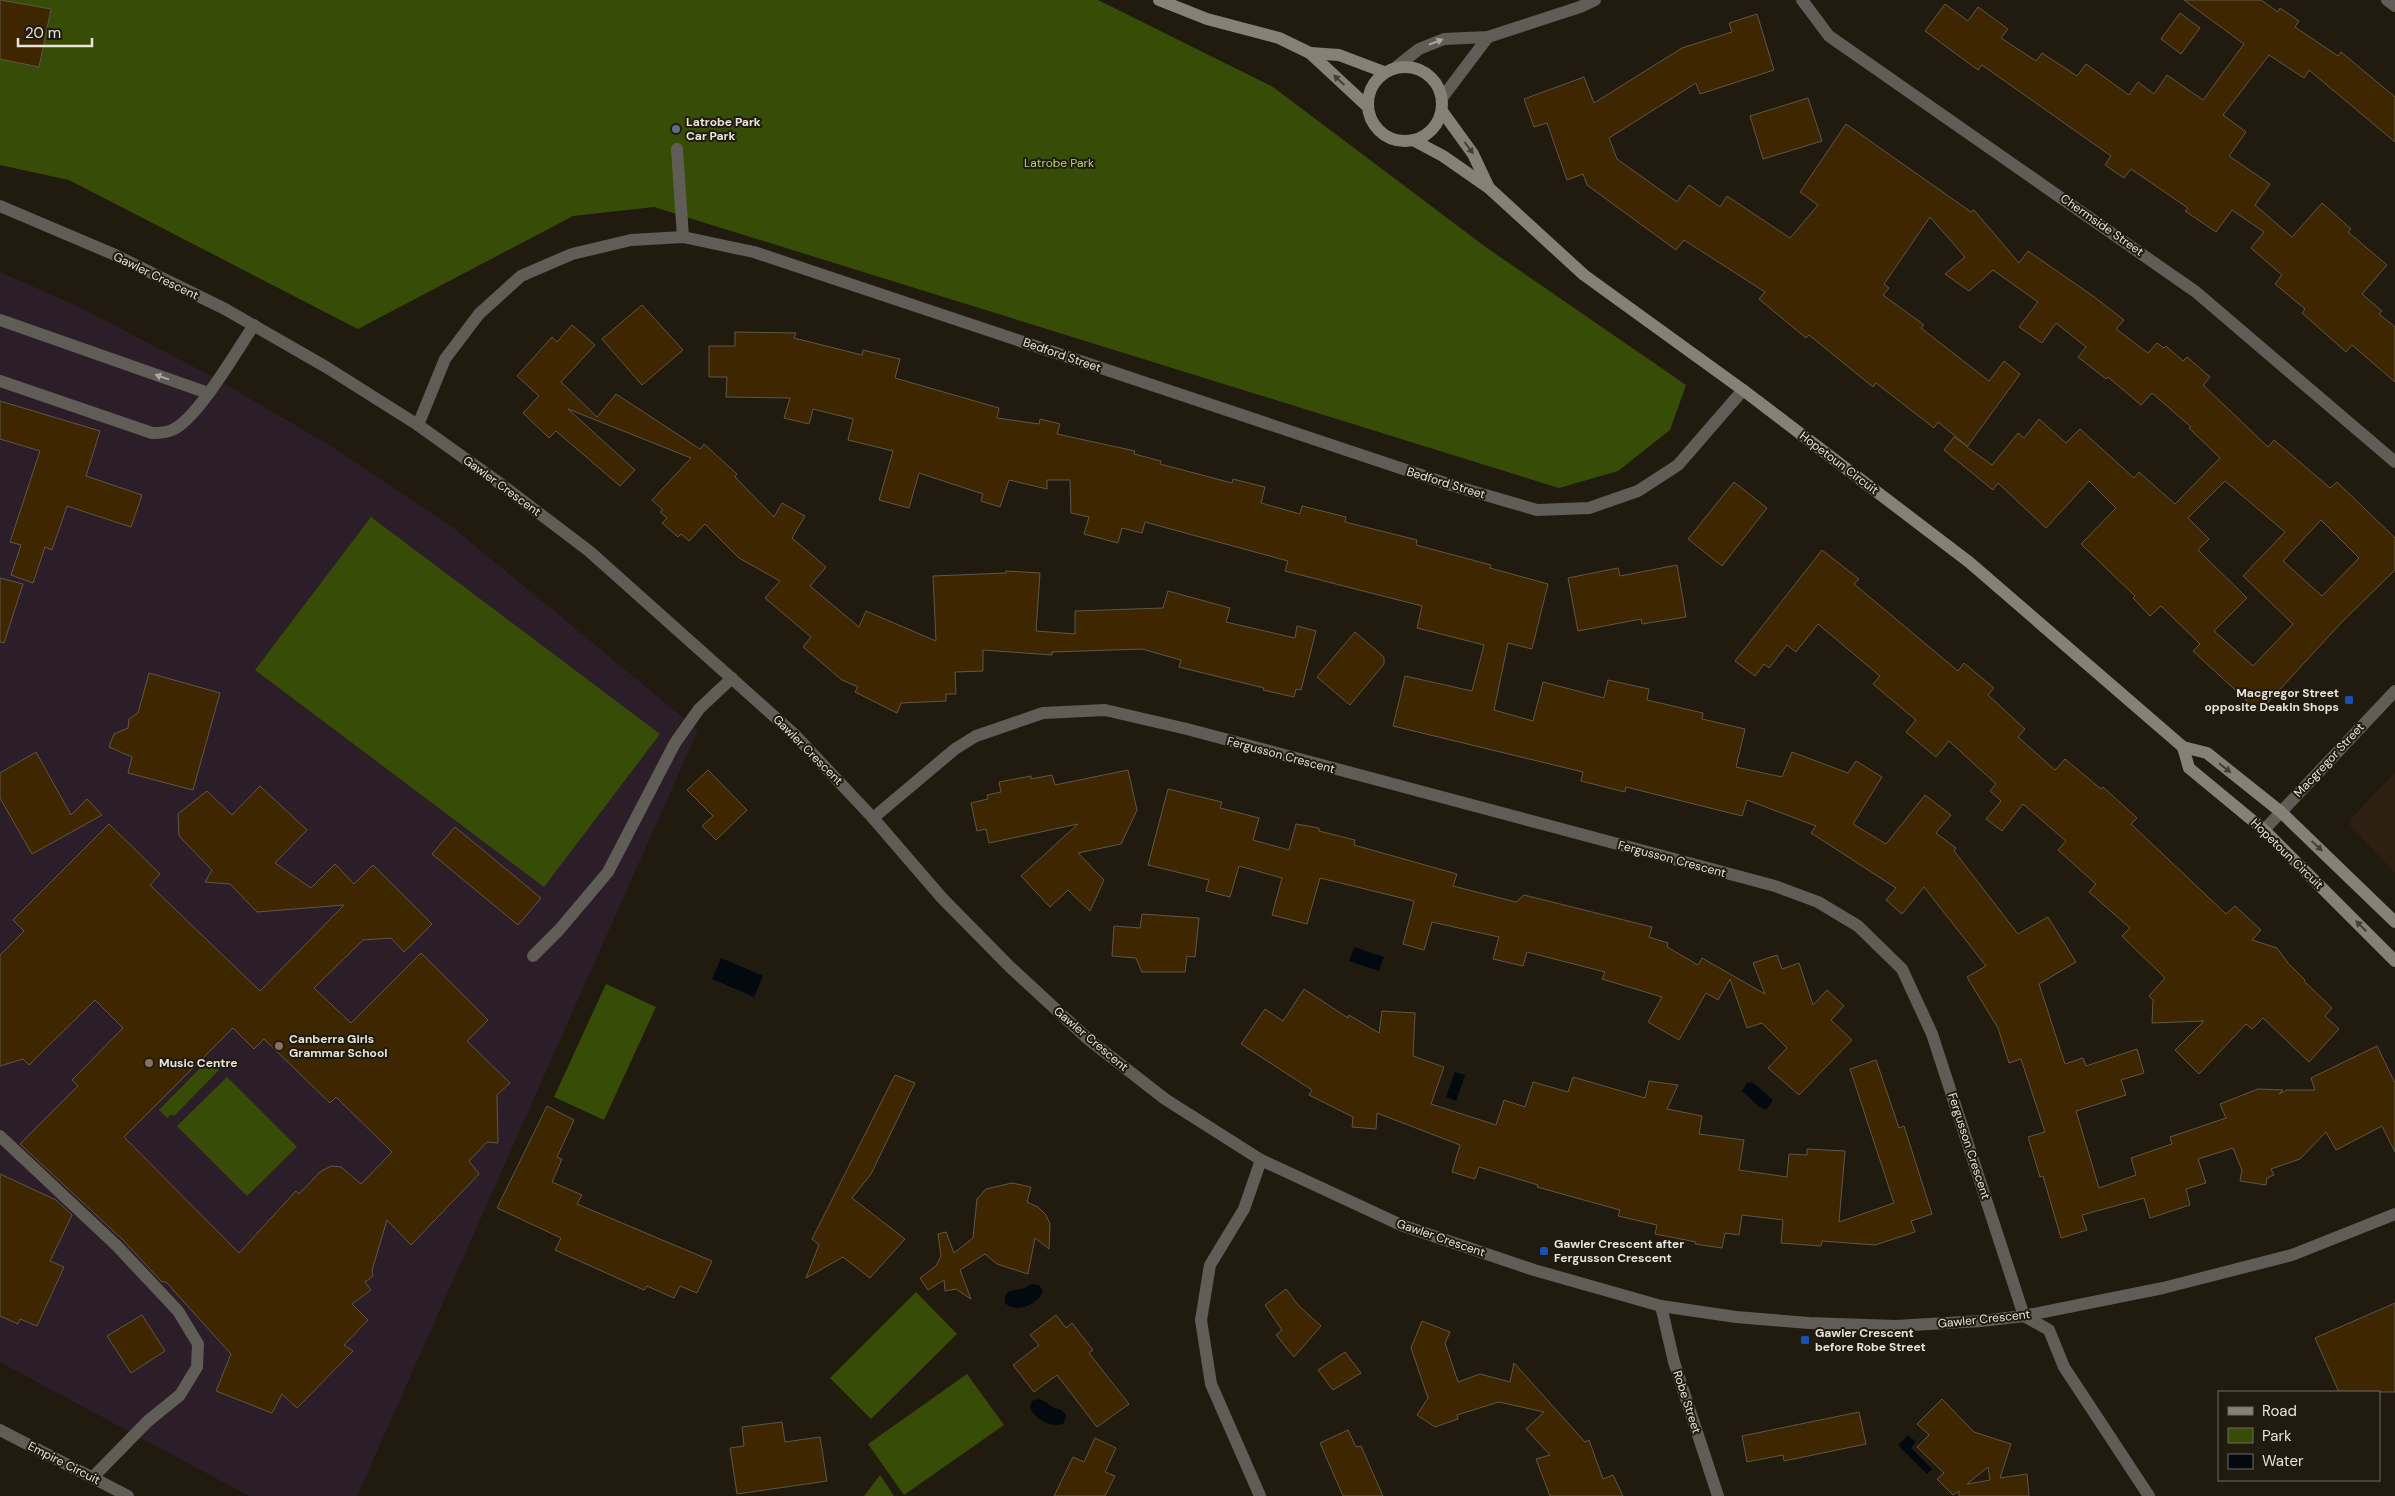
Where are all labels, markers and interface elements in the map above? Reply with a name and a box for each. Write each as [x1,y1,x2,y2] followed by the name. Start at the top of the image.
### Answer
[18,15,91,47] scale bar
[25,23,61,43] text: 20 m
[1429,38,1444,45] one-way arrow
[1332,74,1345,85] one-way arrow
[686,114,761,144] place label: Latrobe Park Car Park
[670,123,682,135] marker: Latrobe Park Car Park
[1463,141,1474,154] one-way arrow
[1024,155,1094,171] park label: Latrobe Park
[2057,190,2147,260] street label: Chermside Street
[111,248,201,304] street label: Gawler Crescent
[1021,334,1103,376] street label: Bedford Street
[154,373,169,380] one-way arrow
[1796,428,1882,498] street label: Hopetoun Circuit
[460,452,544,520] street label: Gawler Crescent
[1405,463,1488,503] street label: Bedford Street
[2204,685,2339,715] place label: Macgregor Street opposite Deakin Shops
[2343,694,2355,706] marker: Macgregor Street opposite Deakin Shops
[770,712,847,789] street label: Gawler Crescent
[2290,719,2368,801] street label: Macgregor Street
[1225,733,1337,777] street label: Fergusson Crescent
[2219,763,2232,773] one-way arrow
[2247,815,2327,893] street label: Hopetoun Circuit
[1616,837,1728,881] street label: Fergusson Crescent
[2310,840,2322,852] one-way arrow
[2355,920,2367,932] one-way arrow
[1050,1003,1132,1075] street label: Gawler Crescent
[289,1031,387,1061] place label: Canberra Girls Grammar School
[273,1040,285,1052] marker: Canberra Girls Grammar School
[159,1055,238,1071] place label: Music Centre
[143,1057,155,1069] marker: Music Centre
[1944,1091,1994,1202] street label: Fergusson Crescent
[1395,1215,1488,1261] street label: Gawler Crescent
[1554,1236,1684,1266] place label: Gawler Crescent after Fergusson Crescent
[1538,1245,1550,1257] marker: Gawler Crescent after Fergusson Crescent
[1937,1306,2031,1332] street label: Gawler Crescent
[1815,1325,1926,1355] place label: Gawler Crescent before Robe Street
[1799,1334,1811,1346] marker: Gawler Crescent before Robe Street
[1669,1368,1705,1436] street label: Robe Street
[2218,1391,2380,1481] legend
[2262,1401,2297,1421] text: Road
[2262,1426,2292,1446] text: Park
[25,1438,103,1488] street label: Empire Circuit
[2262,1451,2304,1471] text: Water

